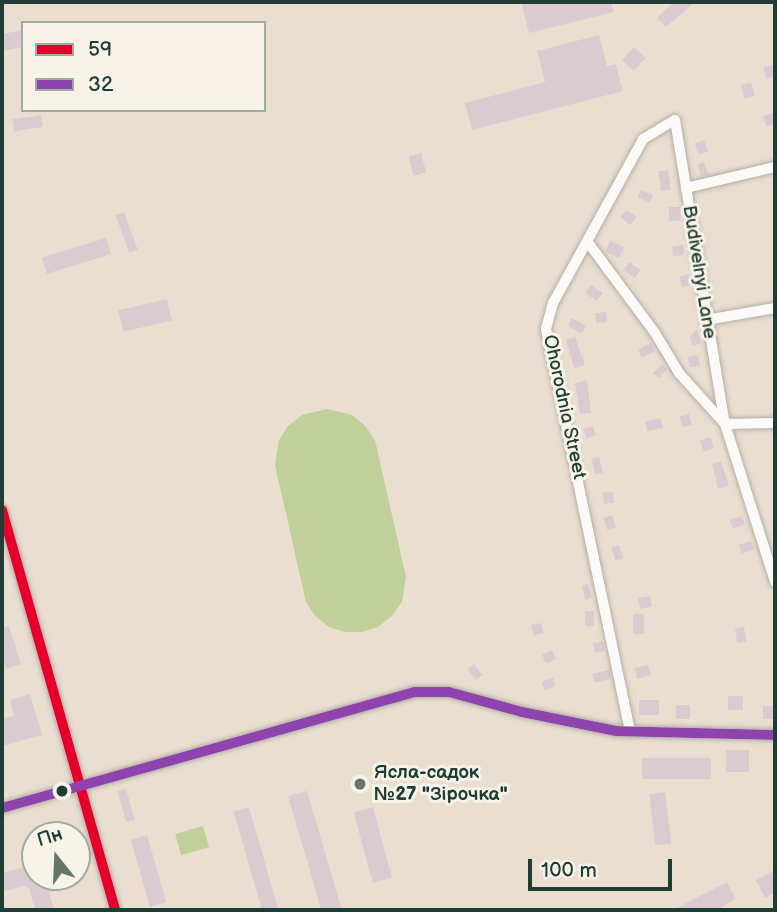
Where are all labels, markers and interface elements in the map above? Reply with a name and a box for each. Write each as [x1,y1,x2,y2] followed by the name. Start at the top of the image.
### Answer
[21,21,266,112] legend
[88,37,112,62] text: 59
[88,72,113,97] text: 32
[677,204,721,340] street label: Budivelnyi Lane
[538,333,590,481] street label: Ohorodnia Street
[374,762,508,806] place label: Ясла-садок №27 "Зірочка"
[352,776,368,792] marker: Ясла-садок №27 "Зірочка"
[55,784,69,798] unlabelled marker
[21,821,91,891] north arrow
[34,823,66,852] text: Пн
[532,846,676,890] scale bar
[541,858,597,883] text: 100 m

